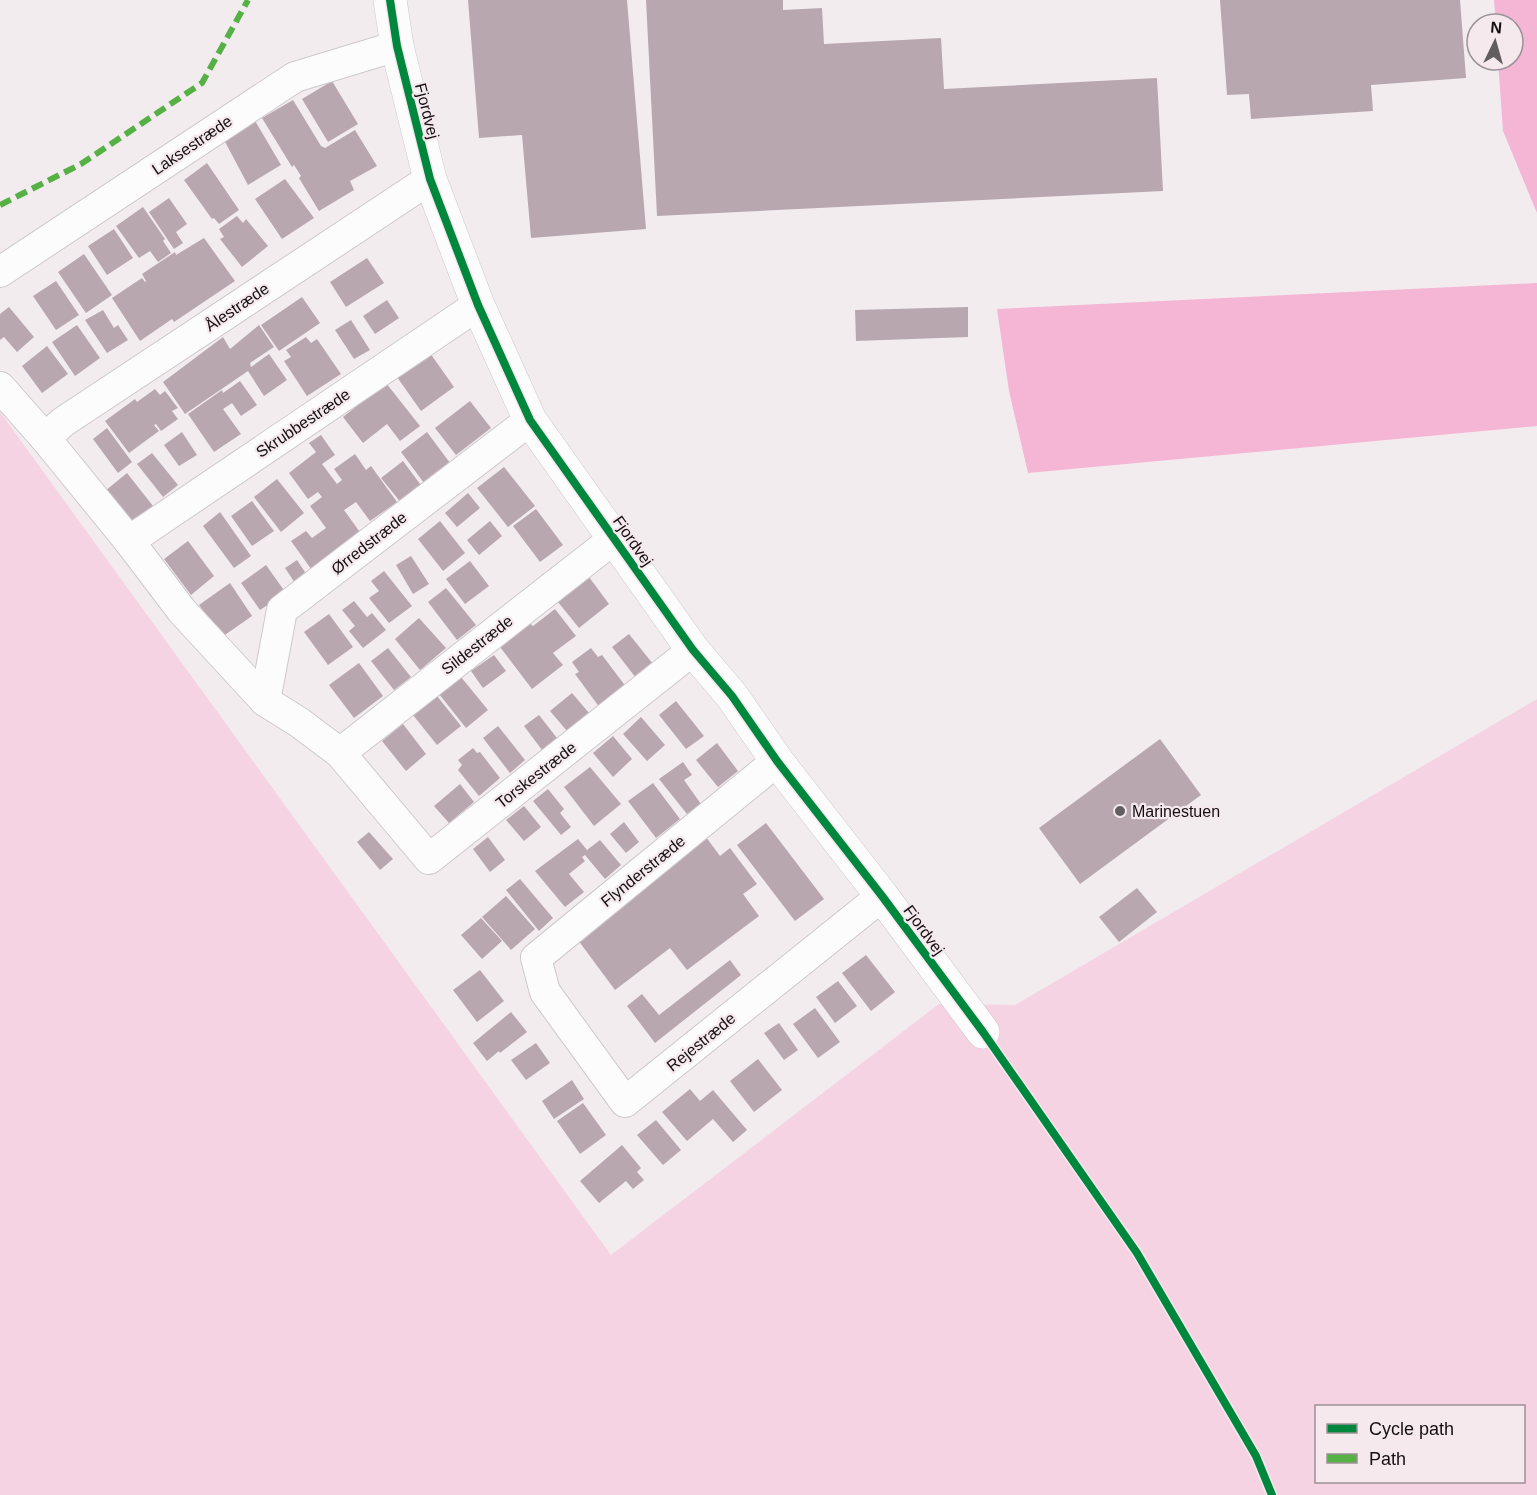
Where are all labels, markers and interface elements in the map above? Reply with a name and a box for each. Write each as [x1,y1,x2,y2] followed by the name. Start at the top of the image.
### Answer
[1465,12,1525,72] north arrow
[1490,19,1503,37] text: N
[412,81,442,141] street label: Fjordvej
[149,112,235,178] street label: Laksestræde
[201,279,272,334] street label: Ålestræde
[253,385,353,461] street label: Skrubbestræde
[328,508,410,578] street label: Ørredstræde
[610,513,656,569] street label: Fjordvej
[438,612,516,678] street label: Sildestræde
[493,738,580,812] street label: Torskestræde
[1132,803,1220,820] place label: Marinestuen
[1113,804,1127,818] marker: Marinestuen
[598,832,689,910] street label: Flynderstræde
[900,902,948,958] street label: Fjordvej
[664,1009,739,1075] street label: Rejestræde
[1315,1405,1525,1483] legend
[1369,1419,1454,1439] text: Cycle path
[1369,1449,1406,1469] text: Path

